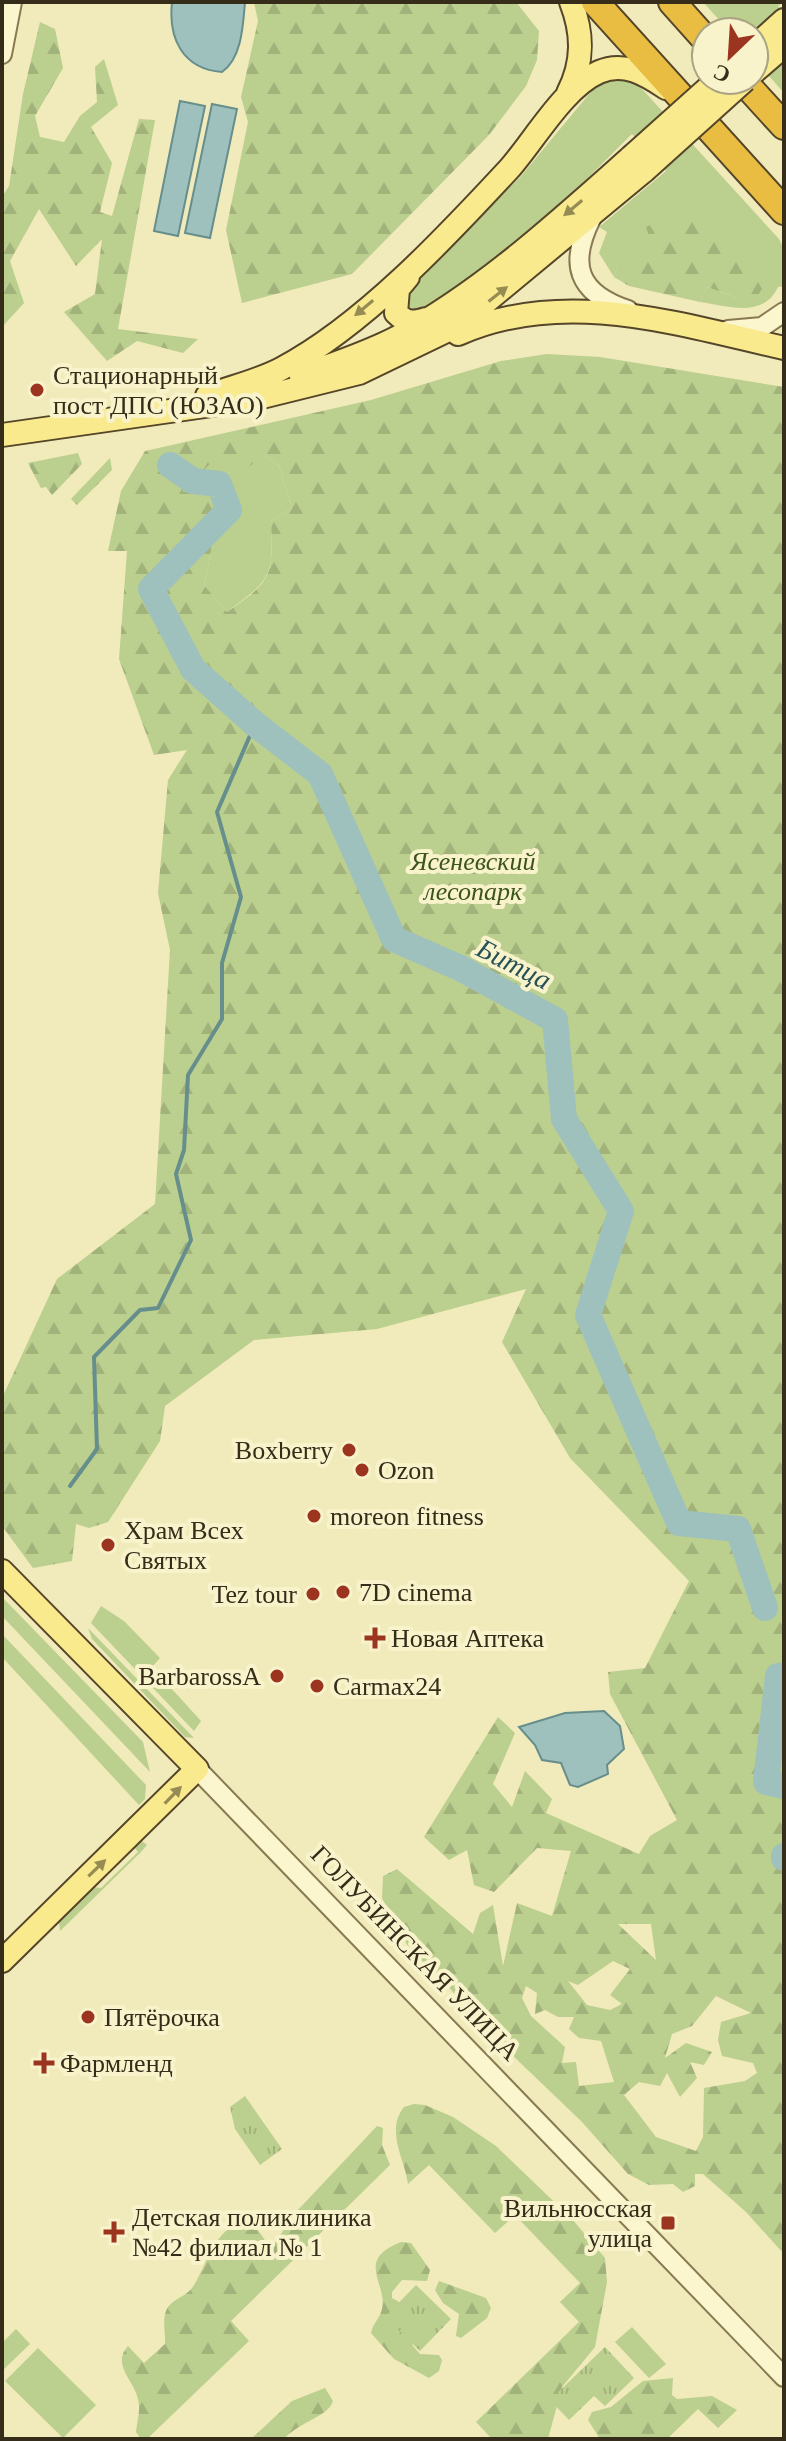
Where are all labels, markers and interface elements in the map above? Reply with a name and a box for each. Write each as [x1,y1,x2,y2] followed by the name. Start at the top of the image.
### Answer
[690,16,770,96] north arrow
[709,59,734,88] text: С
[563,199,583,216] one-way arrow
[488,286,508,302] one-way arrow
[354,299,374,316] one-way arrow
[53,361,264,420] place label: Стационарный пост ДПС (ЮЗАО)
[28,381,46,399] marker: Стационарный пост ДПС (ЮЗАО)
[410,847,535,906] park label: Ясеневский лесопарк
[471,932,556,996] water label: Битца
[235,1436,333,1465] place label: Boxberry
[340,1441,358,1459] marker: Boxberry
[378,1456,434,1485] place label: Ozon
[353,1461,371,1479] marker: Ozon
[330,1502,484,1531] place label: moreon fitness
[305,1507,323,1525] marker: moreon fitness
[124,1516,244,1575] place label: Храм Всех Святых
[99,1536,117,1554] marker: Храм Всех Святых
[359,1578,473,1607] place label: 7D cinema
[211,1580,297,1609] place label: Tez tour
[334,1583,352,1601] marker: 7D cinema
[304,1585,322,1603] marker: Tez tour
[391,1624,545,1653] place label: Новая Аптека
[366,1629,384,1647] marker: Новая Аптека
[138,1662,261,1691] place label: BarbarossA
[268,1667,286,1685] marker: BarbarossA
[333,1672,441,1701] place label: Carmax24
[308,1677,326,1695] marker: Carmax24
[163,1786,182,1805] one-way arrow
[305,1840,525,2067] street label: ГОЛУБИНСКАЯ УЛИЦА
[87,1860,106,1878] one-way arrow
[104,2003,220,2032] place label: Пятёрочка
[79,2008,97,2026] marker: Пятёрочка
[60,2049,173,2078] place label: Фармленд
[35,2054,53,2072] marker: Фармленд
[504,2194,652,2253] place label: Вильнюсская улица
[132,2203,372,2262] place label: Детская поликлиника №42 филиал № 1
[659,2214,677,2232] marker: Вильнюсская улица
[103,2221,125,2243] marker: Детская поликлиника №42 филиал № 1

